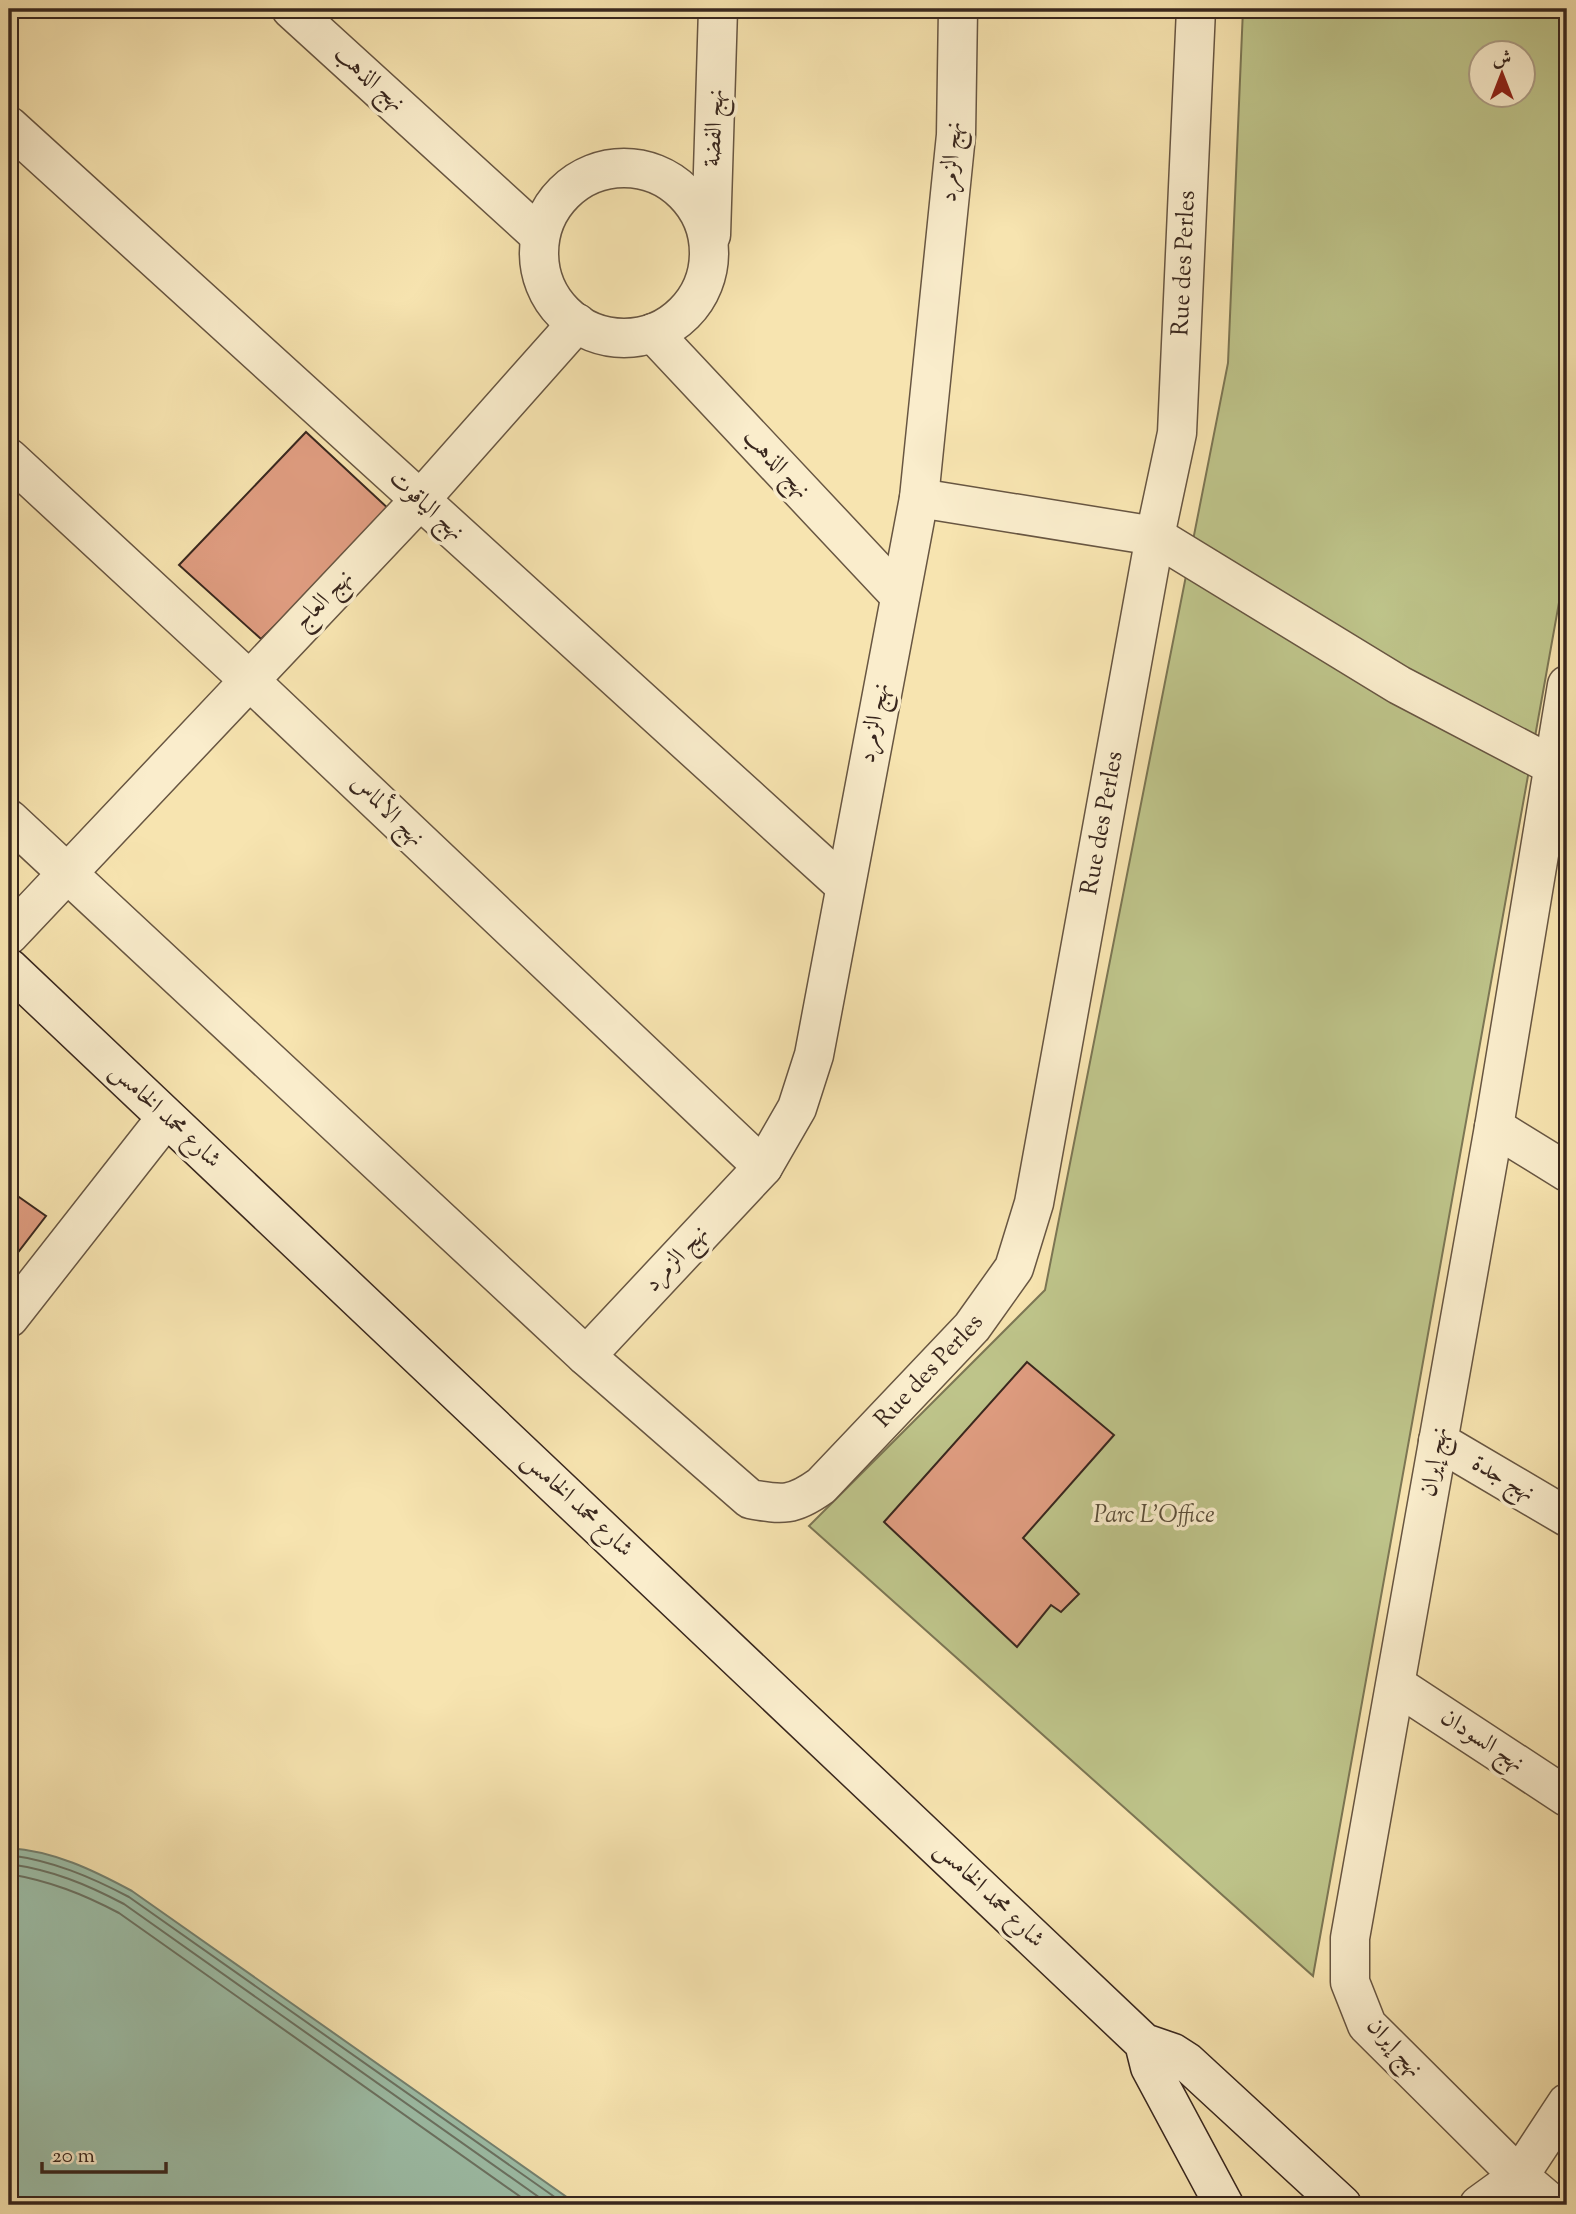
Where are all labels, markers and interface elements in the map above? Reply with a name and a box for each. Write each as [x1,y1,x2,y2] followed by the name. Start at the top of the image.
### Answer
[324,38,412,122] street label: نهج الذهب
[1468,38,1538,108] north arrow
[1493,46,1511,73] text: ش
[696,88,736,168] street label: نهج الفضة
[932,120,974,204] street label: نهج الزمرد
[1164,190,1205,337] street label: Rue des Perles
[733,421,818,508] street label: نهج الذهب
[379,463,471,551] street label: نهج الياقوت
[287,562,363,639] street label: نهج العاج
[851,680,901,766] street label: نهج الزمرد
[1073,748,1133,898] street label: Rue des Perles
[341,766,432,856] street label: نهج الألماس
[101,1055,228,1178] street label: شارع محمد الخامس
[637,1218,719,1302] street label: نهج الزمرد
[867,1308,992,1436] street label: Rue des Perles
[1412,1424,1460,1500] street label: نهج إيران
[513,1444,640,1567] street label: شارع محمد الخامس
[1464,1447,1541,1512] street label: نهج جدة
[1093,1499,1215,1533] park label: Parc L'Office
[1432,1701,1531,1783] street label: نهج السودان
[925,1834,1052,1957] street label: شارع محمد الخامس
[1356,2010,1430,2087] street label: نهج إيران
[42,2130,166,2174] scale bar
[52,2142,95,2172] text: 20 m

